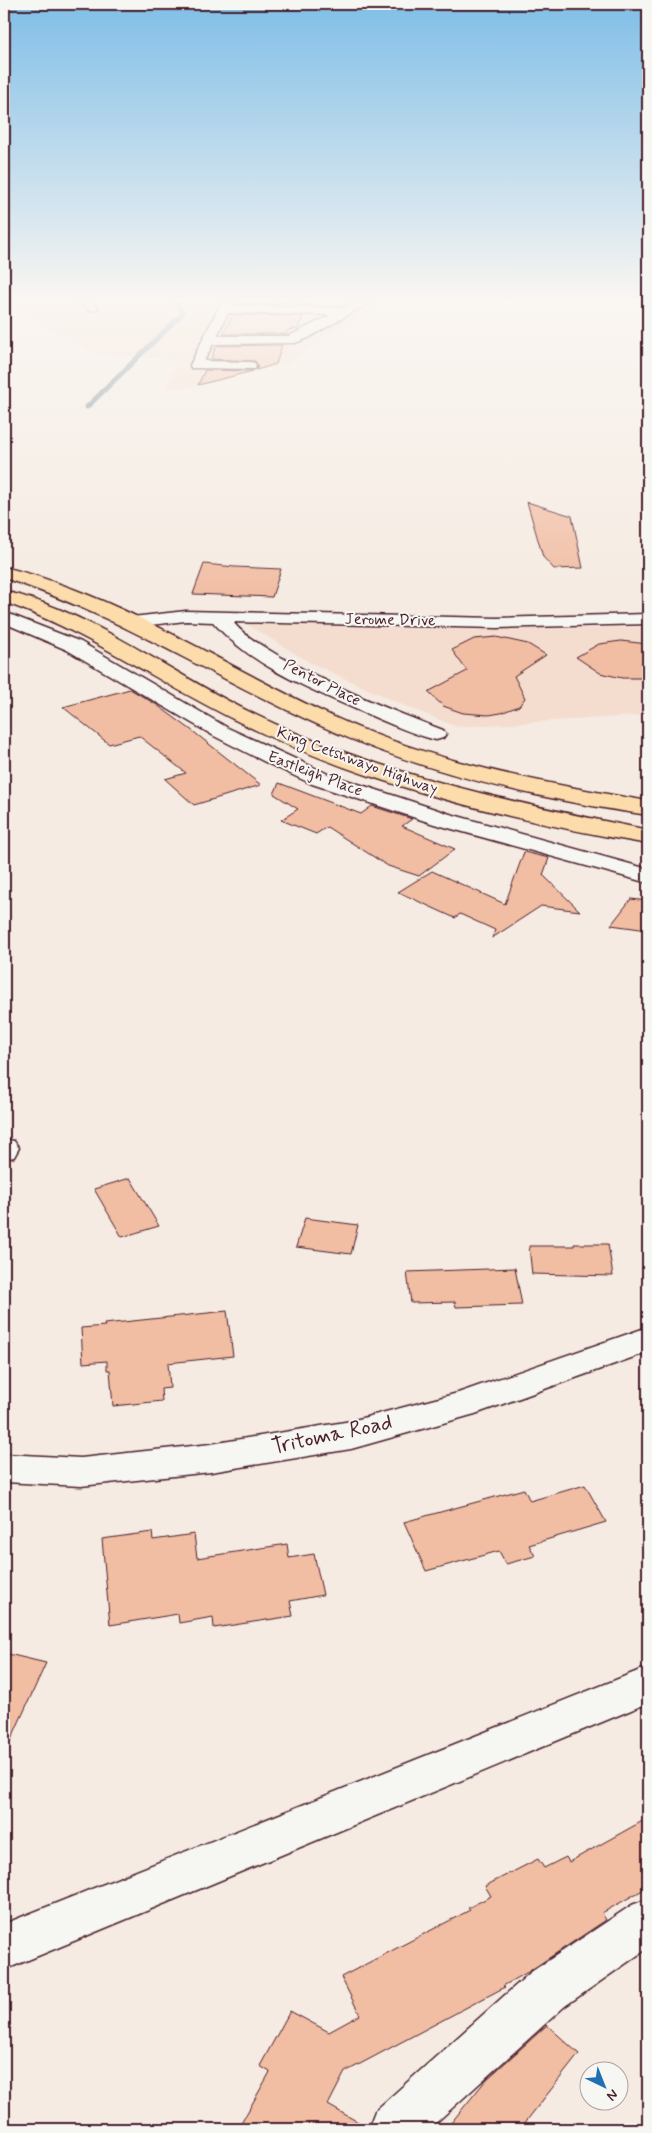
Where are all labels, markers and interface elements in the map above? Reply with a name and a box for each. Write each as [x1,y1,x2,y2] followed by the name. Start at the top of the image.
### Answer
[344,609,436,631] street label: Jerome Drive
[280,655,364,711] street label: Pentor Place
[273,722,440,801] street label: King Cetshwayo Highway
[265,746,365,802] street label: Eastleigh Place
[269,1409,395,1461] street label: Tritoma Road
[580,2060,630,2110] north arrow
[603,2085,622,2105] text: N

